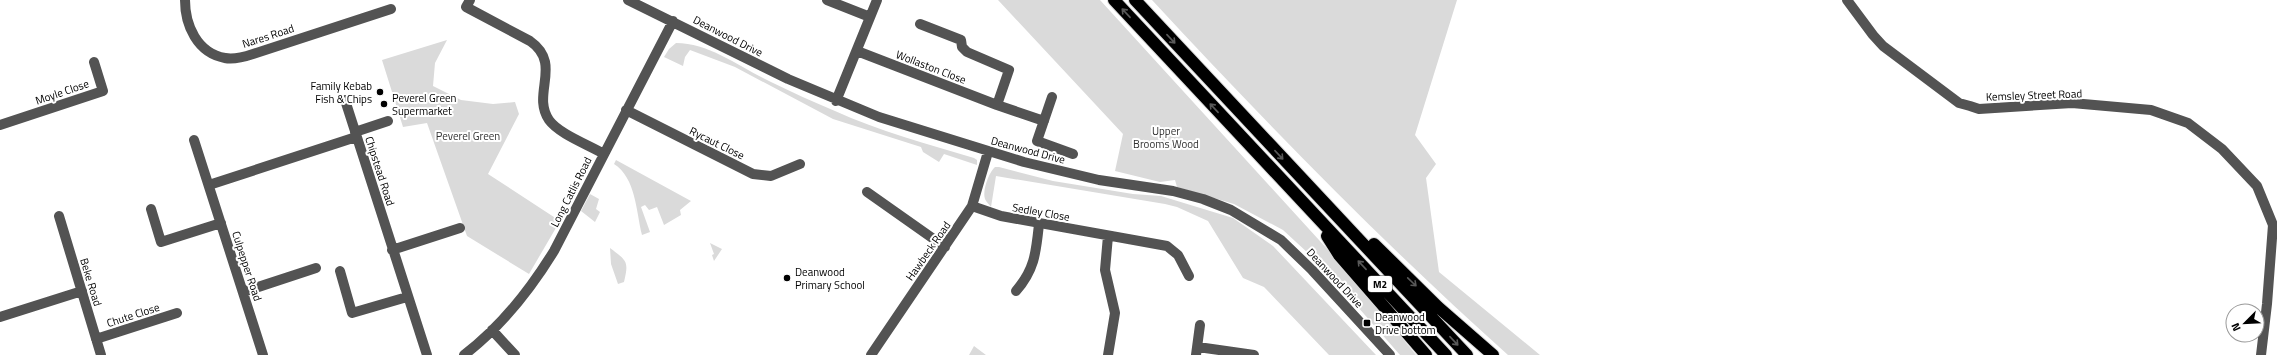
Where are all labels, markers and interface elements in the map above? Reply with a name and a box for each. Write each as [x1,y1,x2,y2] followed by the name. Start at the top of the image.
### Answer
[1121,8,1130,18] one-way arrow
[690,12,766,61] street label: Deanwood Drive
[240,20,296,52] street label: Nares Road
[1166,34,1175,44] one-way arrow
[894,46,969,88] street label: Wollaston Close
[33,75,91,109] street label: Moyle Close
[310,78,372,107] place label: Family Kebab Fish & Chips
[1986,85,2083,105] street label: Kemsley Street Road
[375,87,385,97] marker: Family Kebab Fish & Chips
[392,90,456,119] place label: Peverel Green Supermarket
[379,99,389,109] marker: Peverel Green Supermarket
[1210,102,1219,113] one-way arrow
[687,123,748,163] street label: Rycaut Close
[1133,123,1199,152] park label: Upper Brooms Wood
[436,128,500,144] park label: Peverel Green
[989,132,1067,168] street label: Deanwood Drive
[361,134,399,208] street label: Chipstead Road
[1275,150,1284,160] one-way arrow
[546,154,596,230] street label: Long Catlis Road
[1011,199,1071,225] street label: Sedley Close
[902,218,954,284] street label: Hawbeck Road
[228,229,266,303] street label: Culpepper Road
[1303,245,1367,312] street label: Deanwood Drive
[76,256,106,308] street label: Beke Road
[1357,260,1367,270] one-way arrow
[795,264,865,293] place label: Deanwood Primary School
[782,273,792,283] marker: Deanwood Primary School
[1368,276,1392,292] road number: M2
[1407,277,1417,287] one-way arrow
[105,299,162,331] street label: Chute Close
[2225,303,2265,343] north arrow
[1375,309,1436,338] place label: Deanwood Drive bottom
[1362,318,1372,328] marker: Deanwood Drive bottom
[2227,320,2245,334] text: N
[1449,336,1458,346] one-way arrow

